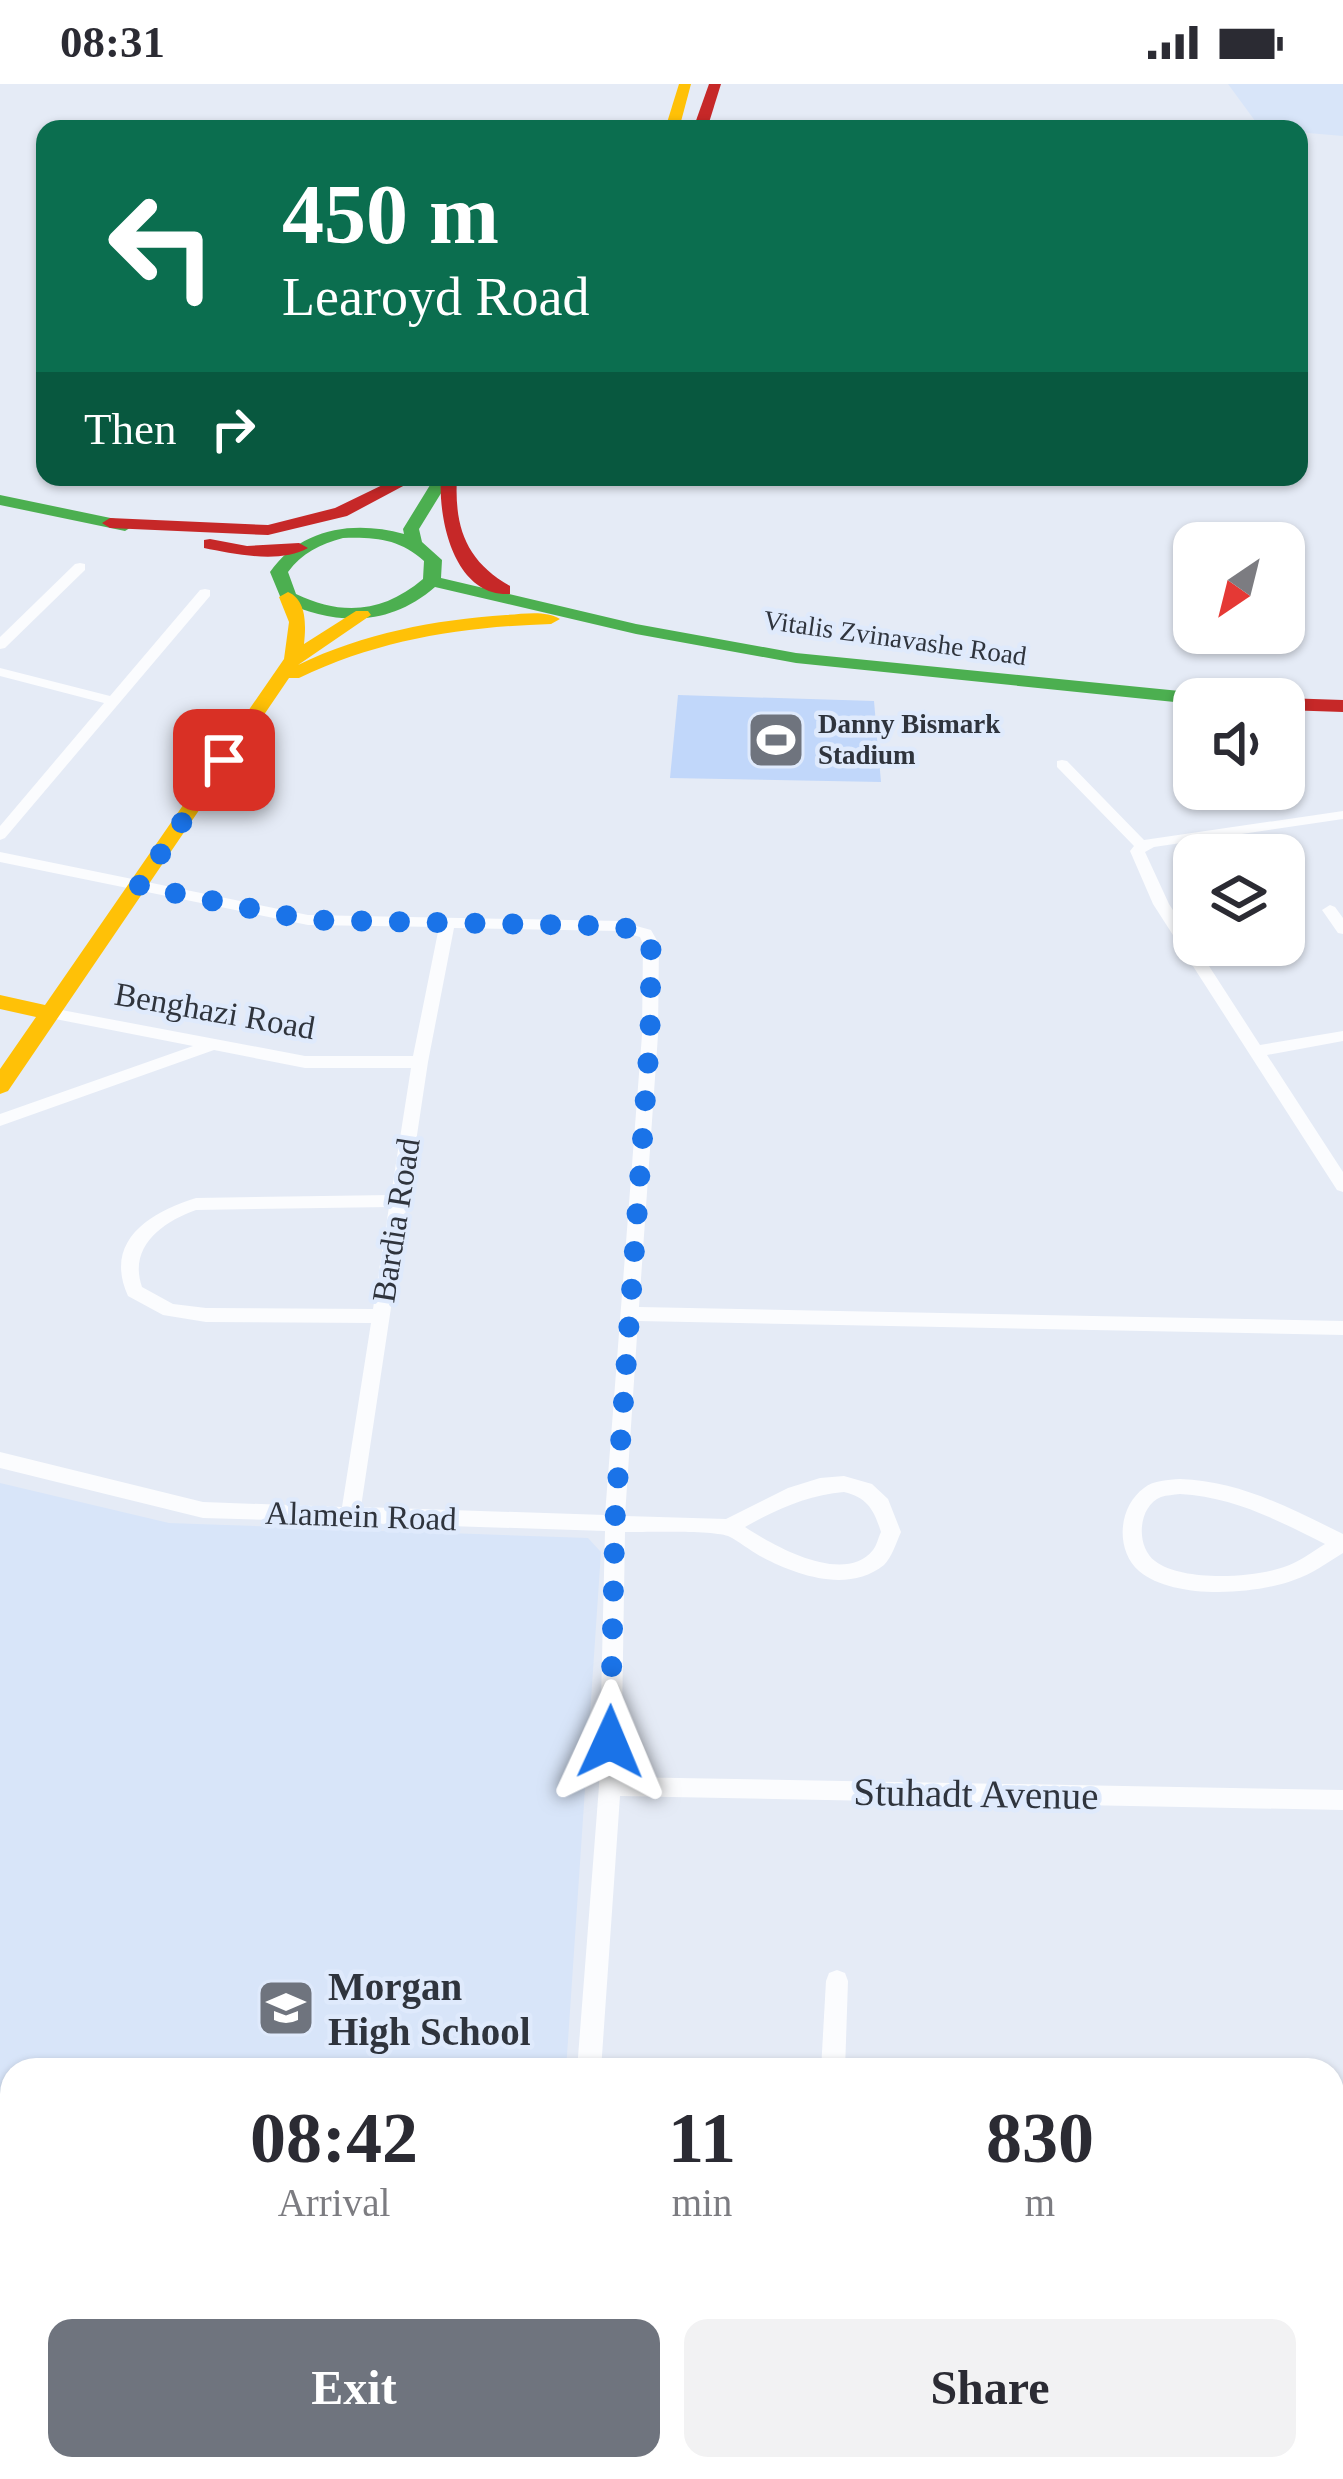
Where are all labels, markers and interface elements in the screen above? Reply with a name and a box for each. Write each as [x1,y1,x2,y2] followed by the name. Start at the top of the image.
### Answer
[60,17,165,67] text: 08:31
[84,168,240,324] icon: left
[282,168,499,261] text: 450 m
[282,267,589,327] text: Learoyd Road
[200,396,266,462] icon: right
[84,404,176,454] text: Then
[1173,522,1305,654] north arrow
[1173,522,1305,966] map controls
[762,605,1029,671] street label: Vitalis Zvinavashe Road
[1173,678,1305,810] button: sound
[173,709,275,811] pin
[745,709,807,771] sports icon: Danny Bismark Stadium
[818,709,1000,770] place label: Danny Bismark Stadium
[191,727,257,793] icon: arrive
[1173,834,1305,966] button: layers
[112,976,318,1046] street label: Benghazi Road
[365,1135,427,1305] street label: Bardia Road
[265,1495,458,1537] street label: Alamein Road
[547,1679,673,1805] position arrow
[853,1770,1099,1817] street label: Stuhadt Avenue
[328,1965,531,2054] place label: Morgan High School
[255,1977,317,2039] school or university icon: Morgan High School
[250,2098,418,2178] text: 08:42
[668,2098,736,2178] text: 11
[986,2098,1094,2178] text: 830
[278,2181,390,2224] text: Arrival
[672,2181,732,2224] text: min
[1025,2181,1055,2224] text: m
[48,2319,660,2457] button: Exit
[684,2319,1296,2457] button: Share

